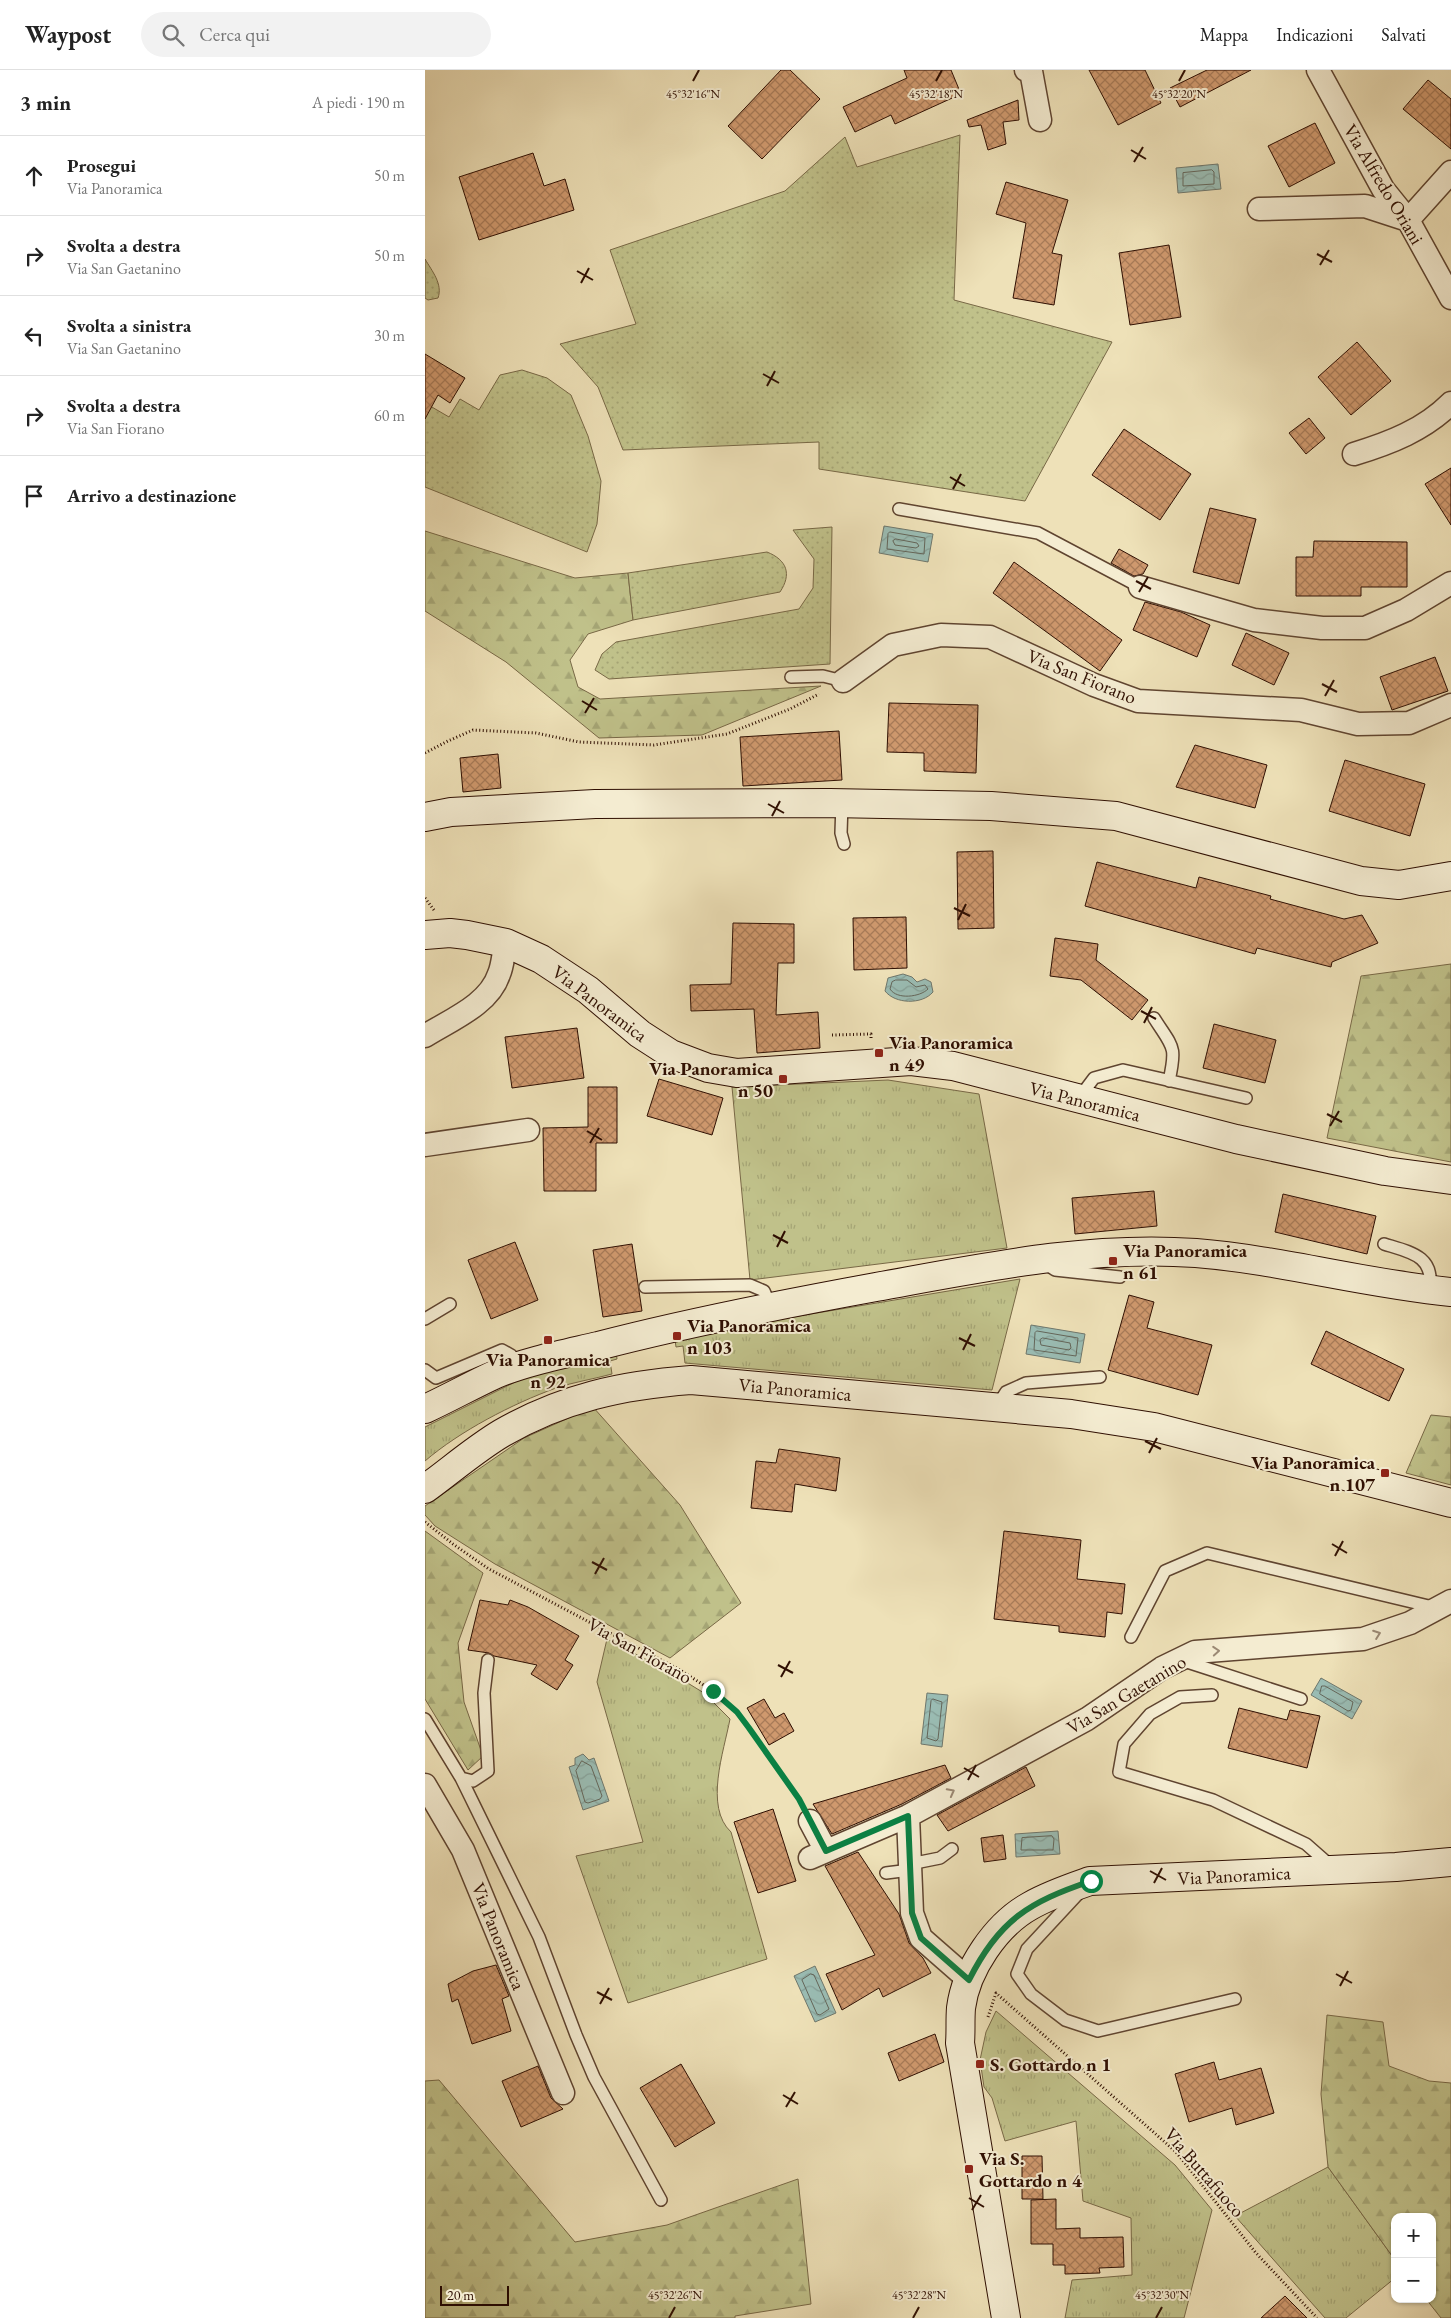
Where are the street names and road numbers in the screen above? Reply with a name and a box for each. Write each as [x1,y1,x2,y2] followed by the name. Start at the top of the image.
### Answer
[1338,119,1430,249] street label: Via Alfredo Oriani
[1023,643,1140,710] street label: Via San Fiorano
[547,959,653,1048] street label: Via Panoramica
[1027,1076,1143,1127] street label: Via Panoramica
[737,1372,853,1407] street label: Via Panoramica
[583,1611,696,1689] street label: Via San Fiorano
[1062,1649,1191,1740] street label: Via San Gaetanino
[1177,1860,1292,1891] street label: Via Panoramica
[466,1879,532,1994] street label: Via Panoramica
[1159,2122,1251,2223] street label: Via Buttafuoco

